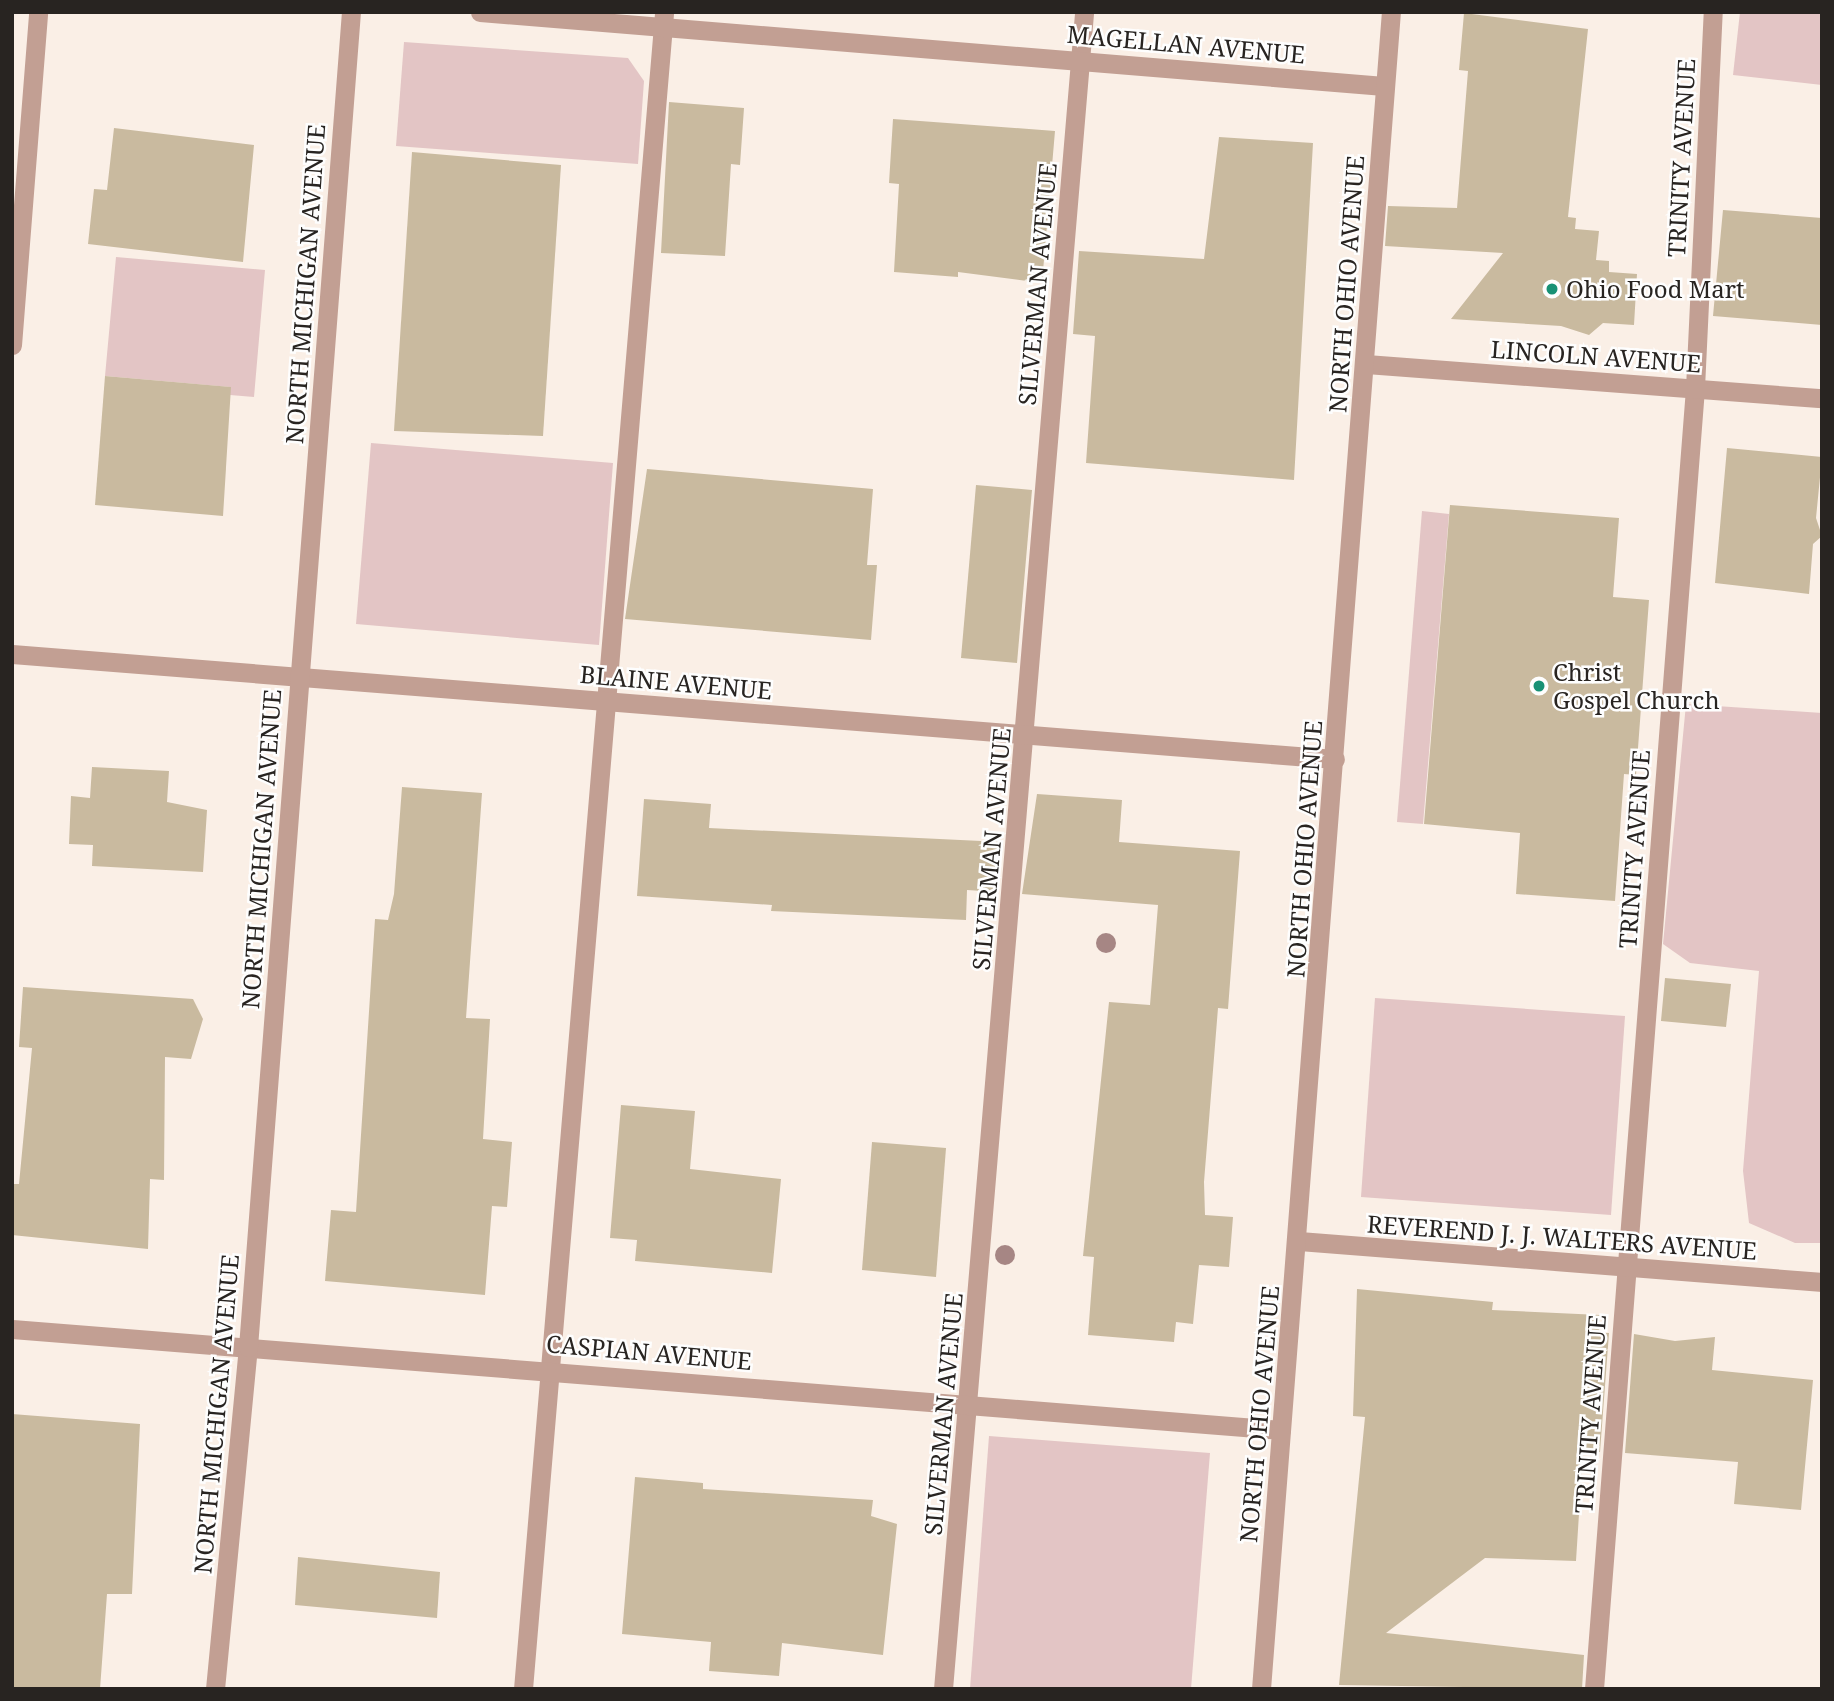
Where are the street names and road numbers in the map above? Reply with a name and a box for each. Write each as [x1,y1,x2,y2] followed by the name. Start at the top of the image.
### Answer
[1066,19,1306,69] street label: MAGELLAN AVENUE
[1661,58,1701,258] street label: TRINITY AVENUE
[279,123,331,445] street label: NORTH MICHIGAN AVENUE
[1323,154,1369,414] street label: NORTH OHIO AVENUE
[1012,162,1062,406] street label: SILVERMAN AVENUE
[1490,334,1702,378] street label: LINCOLN AVENUE
[579,659,773,705] street label: BLAINE AVENUE
[235,688,287,1010] street label: NORTH MICHIGAN AVENUE
[1281,719,1327,979] street label: NORTH OHIO AVENUE
[966,727,1016,971] street label: SILVERMAN AVENUE
[1613,749,1655,949] street label: TRINITY AVENUE
[1366,1209,1758,1265] street label: REVEREND J. J. WALTERS AVENUE
[188,1253,244,1575] street label: NORTH MICHIGAN AVENUE
[1233,1284,1285,1544] street label: NORTH OHIO AVENUE
[918,1292,968,1536] street label: SILVERMAN AVENUE
[1569,1314,1611,1514] street label: TRINITY AVENUE
[545,1329,753,1375] street label: CASPIAN AVENUE

